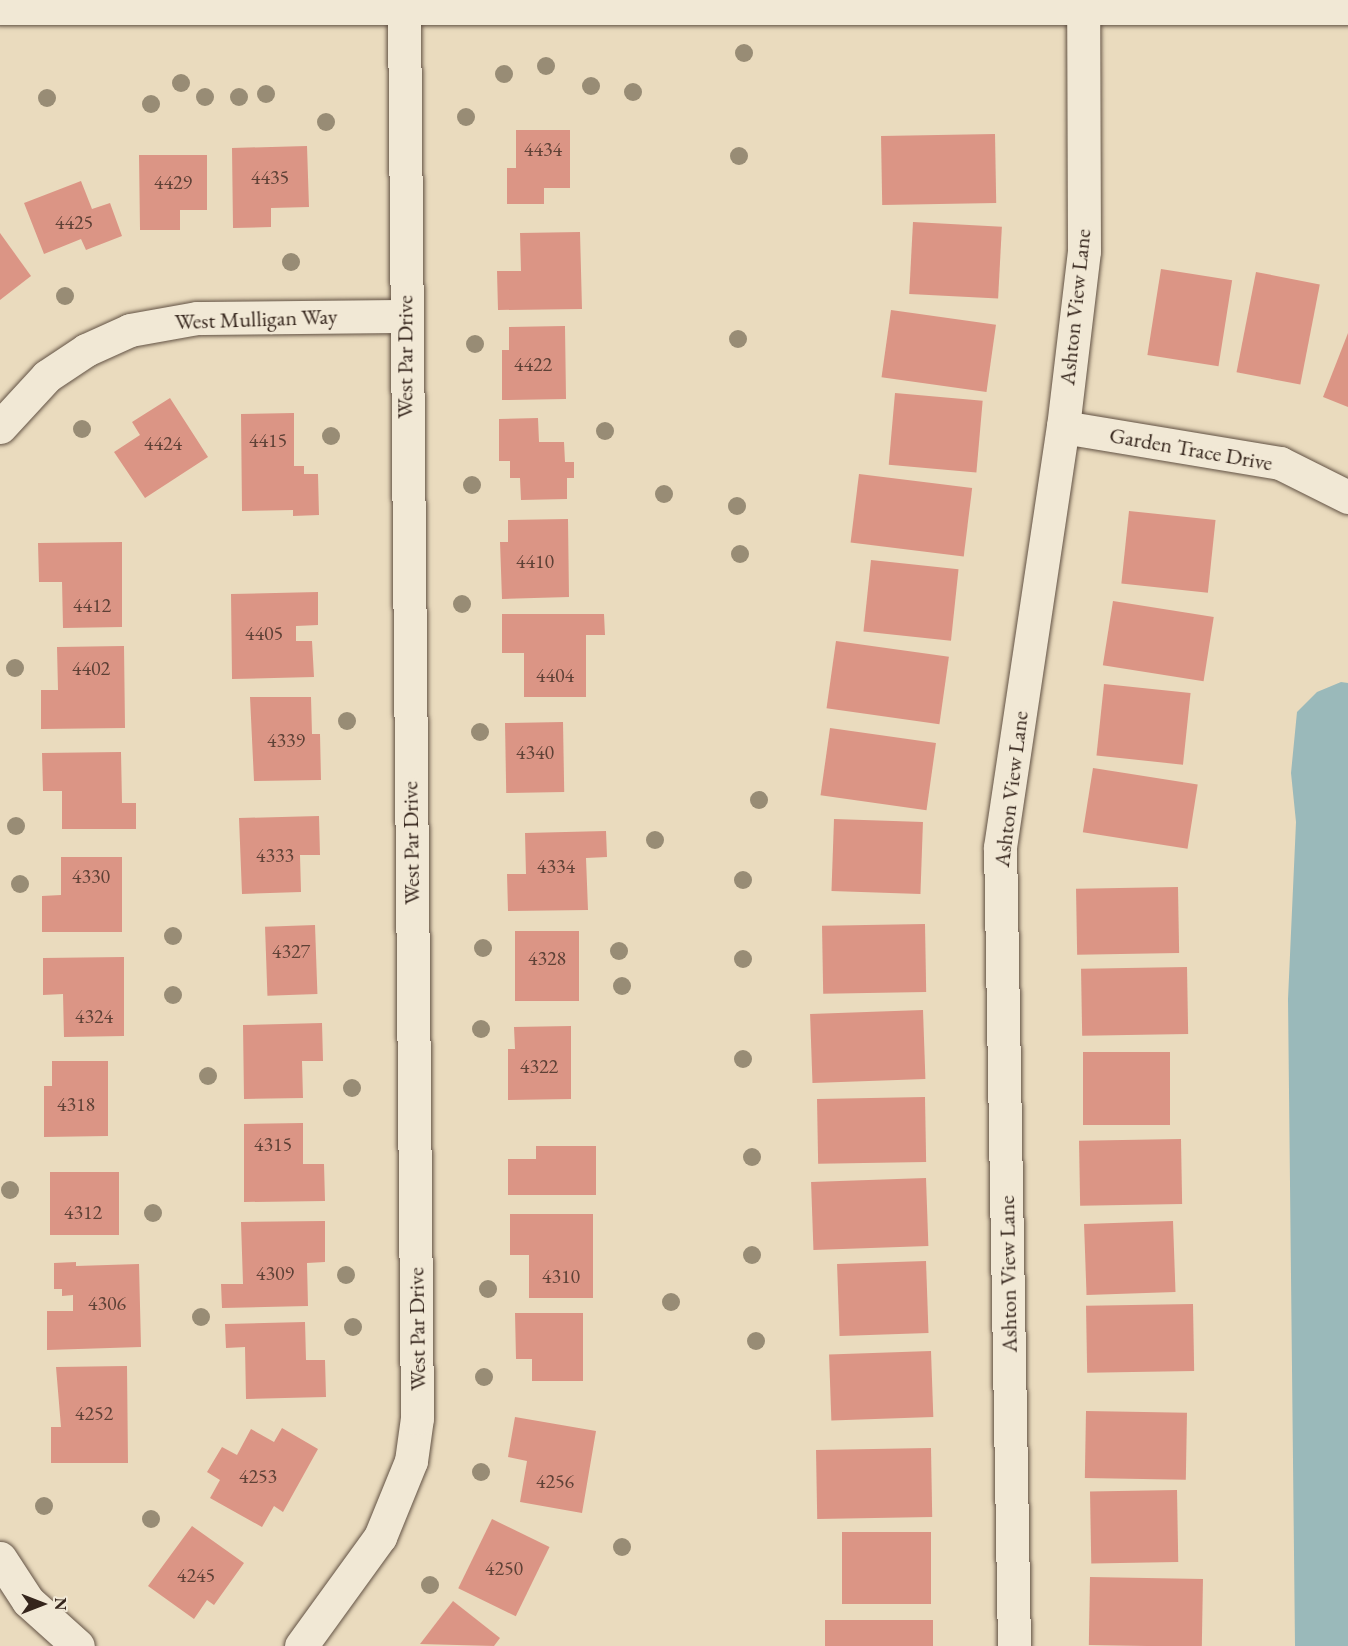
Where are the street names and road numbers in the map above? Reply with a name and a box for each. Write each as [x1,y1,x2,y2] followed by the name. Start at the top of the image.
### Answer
[1054,228,1096,386] street label: Ashton View Lane
[392,295,418,419] street label: West Par Drive
[174,303,338,335] street label: West Mulligan Way
[1107,422,1275,476] street label: Garden Trace Drive
[988,709,1034,869] street label: Ashton View Lane
[397,781,425,905] street label: West Par Drive
[993,1195,1023,1353] street label: Ashton View Lane
[403,1267,431,1391] street label: West Par Drive

